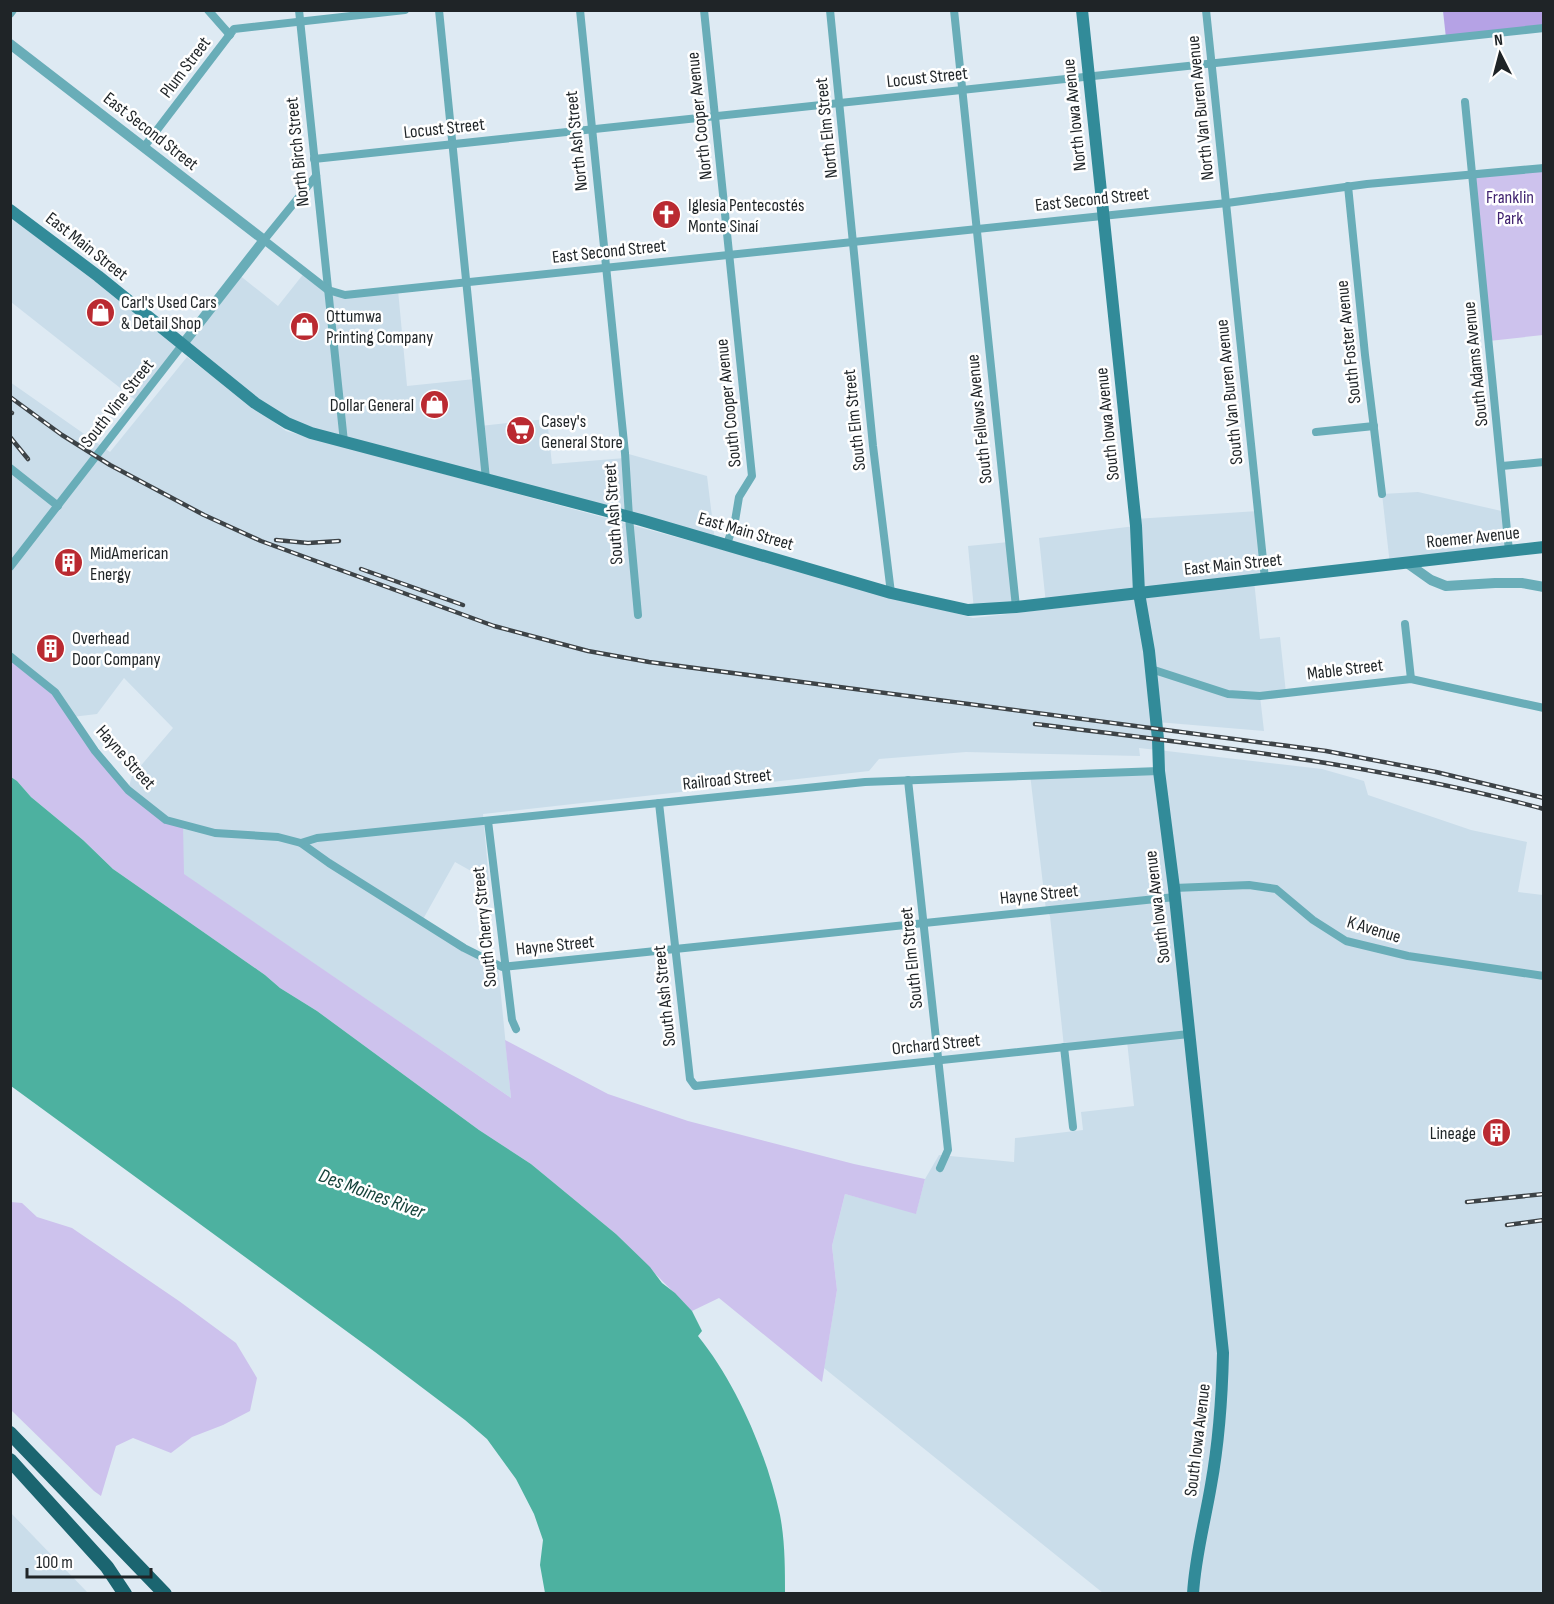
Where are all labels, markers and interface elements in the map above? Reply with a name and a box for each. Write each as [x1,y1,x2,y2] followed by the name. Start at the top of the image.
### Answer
[1470,24,1530,84] north arrow
[1493,31,1504,50] text: N
[156,32,215,102] street label: Plum Street
[1182,35,1219,181] street label: North Van Buren Avenue
[682,51,717,181] street label: North Cooper Avenue
[1058,58,1091,172] street label: North Iowa Avenue
[885,63,969,92] street label: Locust Street
[811,76,842,179] street label: North Elm Street
[99,88,203,175] street label: East Second Street
[561,89,592,192] street label: North Ash Street
[281,96,314,208] street label: North Birch Street
[402,114,486,143] street label: Locust Street
[1034,183,1151,216] street label: East Second Street
[1486,187,1534,229] park label: Franklin Park
[688,195,804,237] place label: Iglesia Pentecostés Monte Sinaí
[651,199,683,231] church icon: Iglesia Pentecostés Monte Sinaí
[41,208,132,285] street label: East Main Street
[551,235,668,268] street label: East Second Street
[1332,279,1365,405] street label: South Foster Avenue
[121,292,217,334] place label: Carl's Used Cars & Detail Shop
[84,296,116,328] shop icon: Carl's Used Cars & Detail Shop
[1458,300,1493,427] street label: South Adams Avenue
[326,306,433,348] place label: Ottumwa Printing Company
[289,310,321,342] shop icon: Ottumwa Printing Company
[1211,318,1248,466] street label: South Van Buren Avenue
[711,338,746,468] street label: South Cooper Avenue
[962,353,997,485] street label: South Fellows Avenue
[76,355,159,452] street label: South Vine Street
[1091,366,1124,481] street label: South Iowa Avenue
[839,368,870,472] street label: South Elm Street
[419,389,451,421] shop icon: Dollar General
[330,395,414,416] place label: Dollar General
[541,411,623,453] place label: Casey's General Store
[504,415,536,447] supermarket icon: Casey's General Store
[599,462,628,565] street label: South Ash Street
[696,508,797,555] street label: East Main Street
[1425,522,1521,553] street label: Roemer Avenue
[90,543,169,585] place label: MidAmerican Energy
[53,547,85,579] building icon: MidAmerican Energy
[1183,549,1284,580] street label: East Main Street
[72,628,160,670] place label: Overhead Door Company
[35,632,67,664] building icon: Overhead Door Company
[1306,654,1385,685] street label: Mable Street
[91,721,160,794] street label: Hayne Street
[682,764,773,795] street label: Railroad Street
[1140,849,1175,965] street label: South Iowa Avenue
[468,865,501,988] street label: South Cherry Street
[999,880,1080,909] street label: Hayne Street
[896,906,927,1010] street label: South Elm Street
[1344,911,1403,948] street label: K Avenue
[515,931,596,960] street label: Hayne Street
[649,944,680,1048] street label: South Ash Street
[891,1029,982,1060] street label: Orchard Street
[1481,1117,1513,1149] building icon: Lineage
[1430,1123,1476,1144] place label: Lineage
[315,1164,429,1225] water label: Des Moines River
[1180,1382,1215,1498] street label: South Iowa Avenue
[27,1541,152,1579] scale bar
[36,1552,73,1573] text: 100 m

